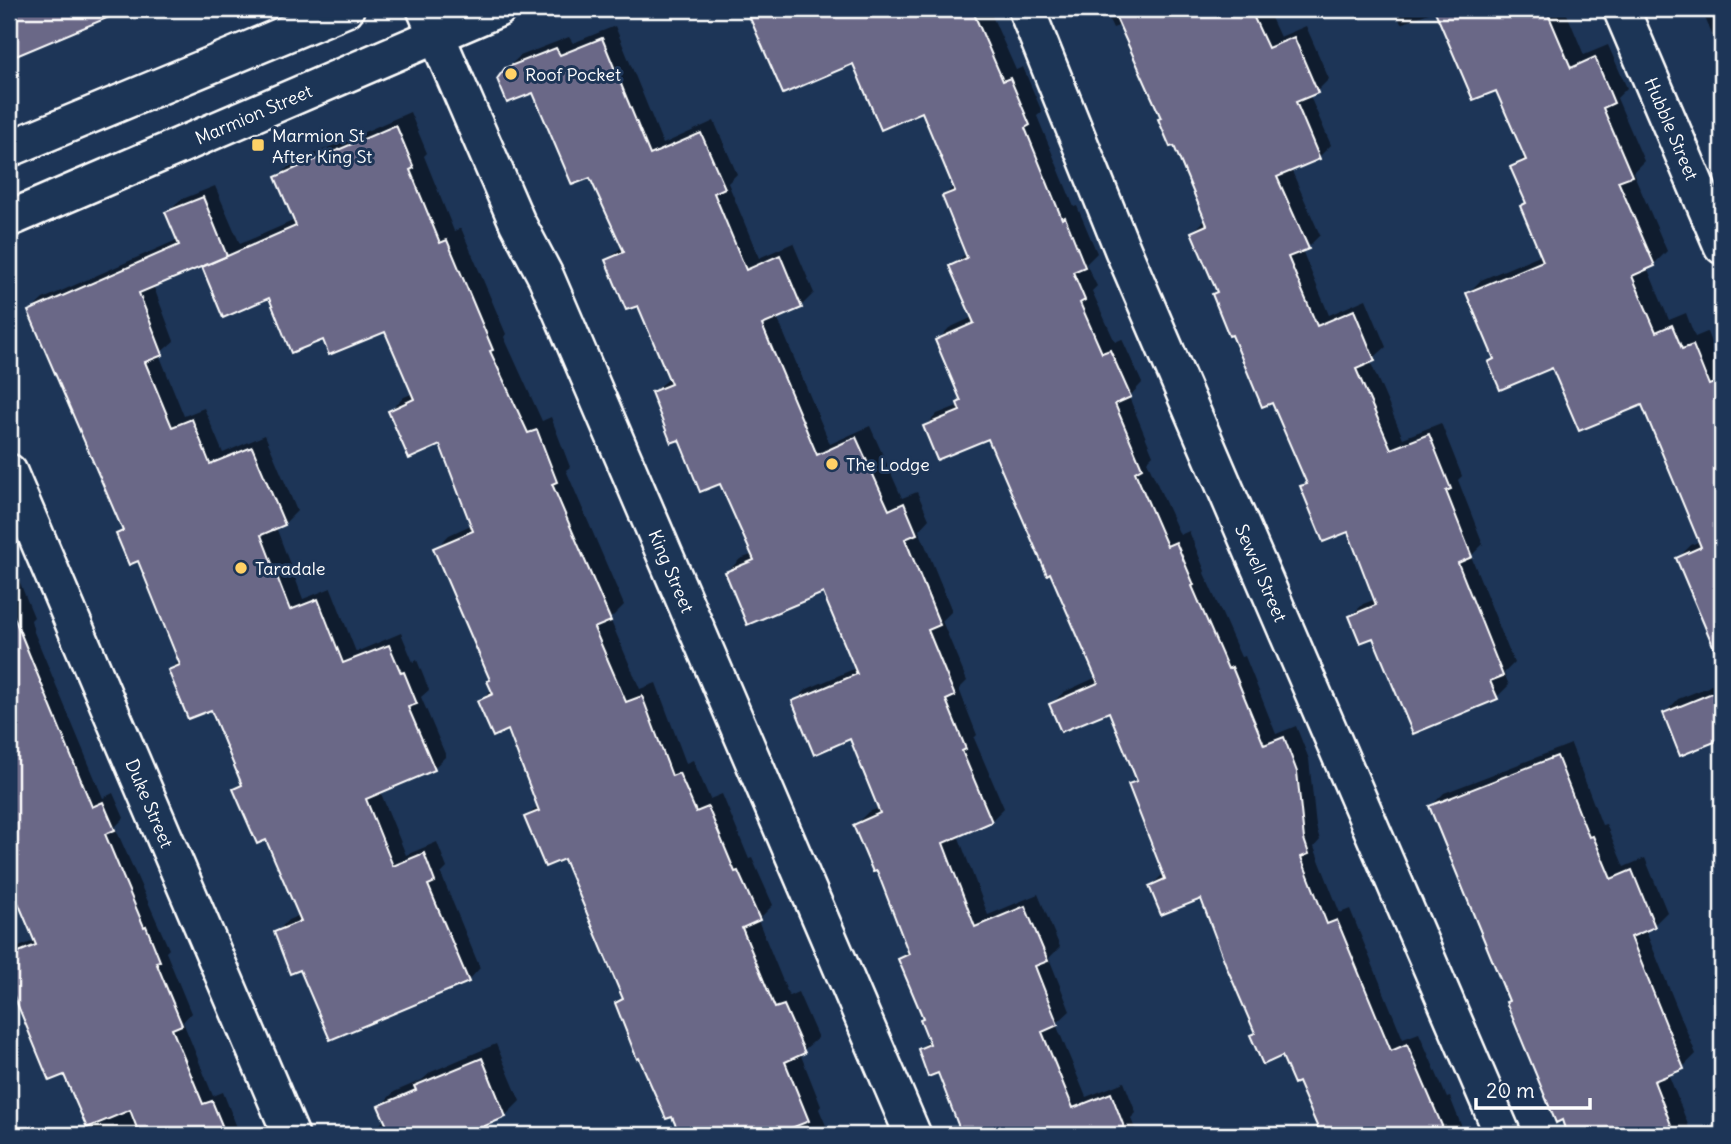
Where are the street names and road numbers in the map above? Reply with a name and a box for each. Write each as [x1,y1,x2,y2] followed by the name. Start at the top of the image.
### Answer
[1640,74,1704,183] street label: Hubble Street
[191,79,315,149] street label: Marmion Street
[1230,520,1293,625] street label: Sewell Street
[644,526,700,616] street label: King Street
[121,755,179,851] street label: Duke Street

